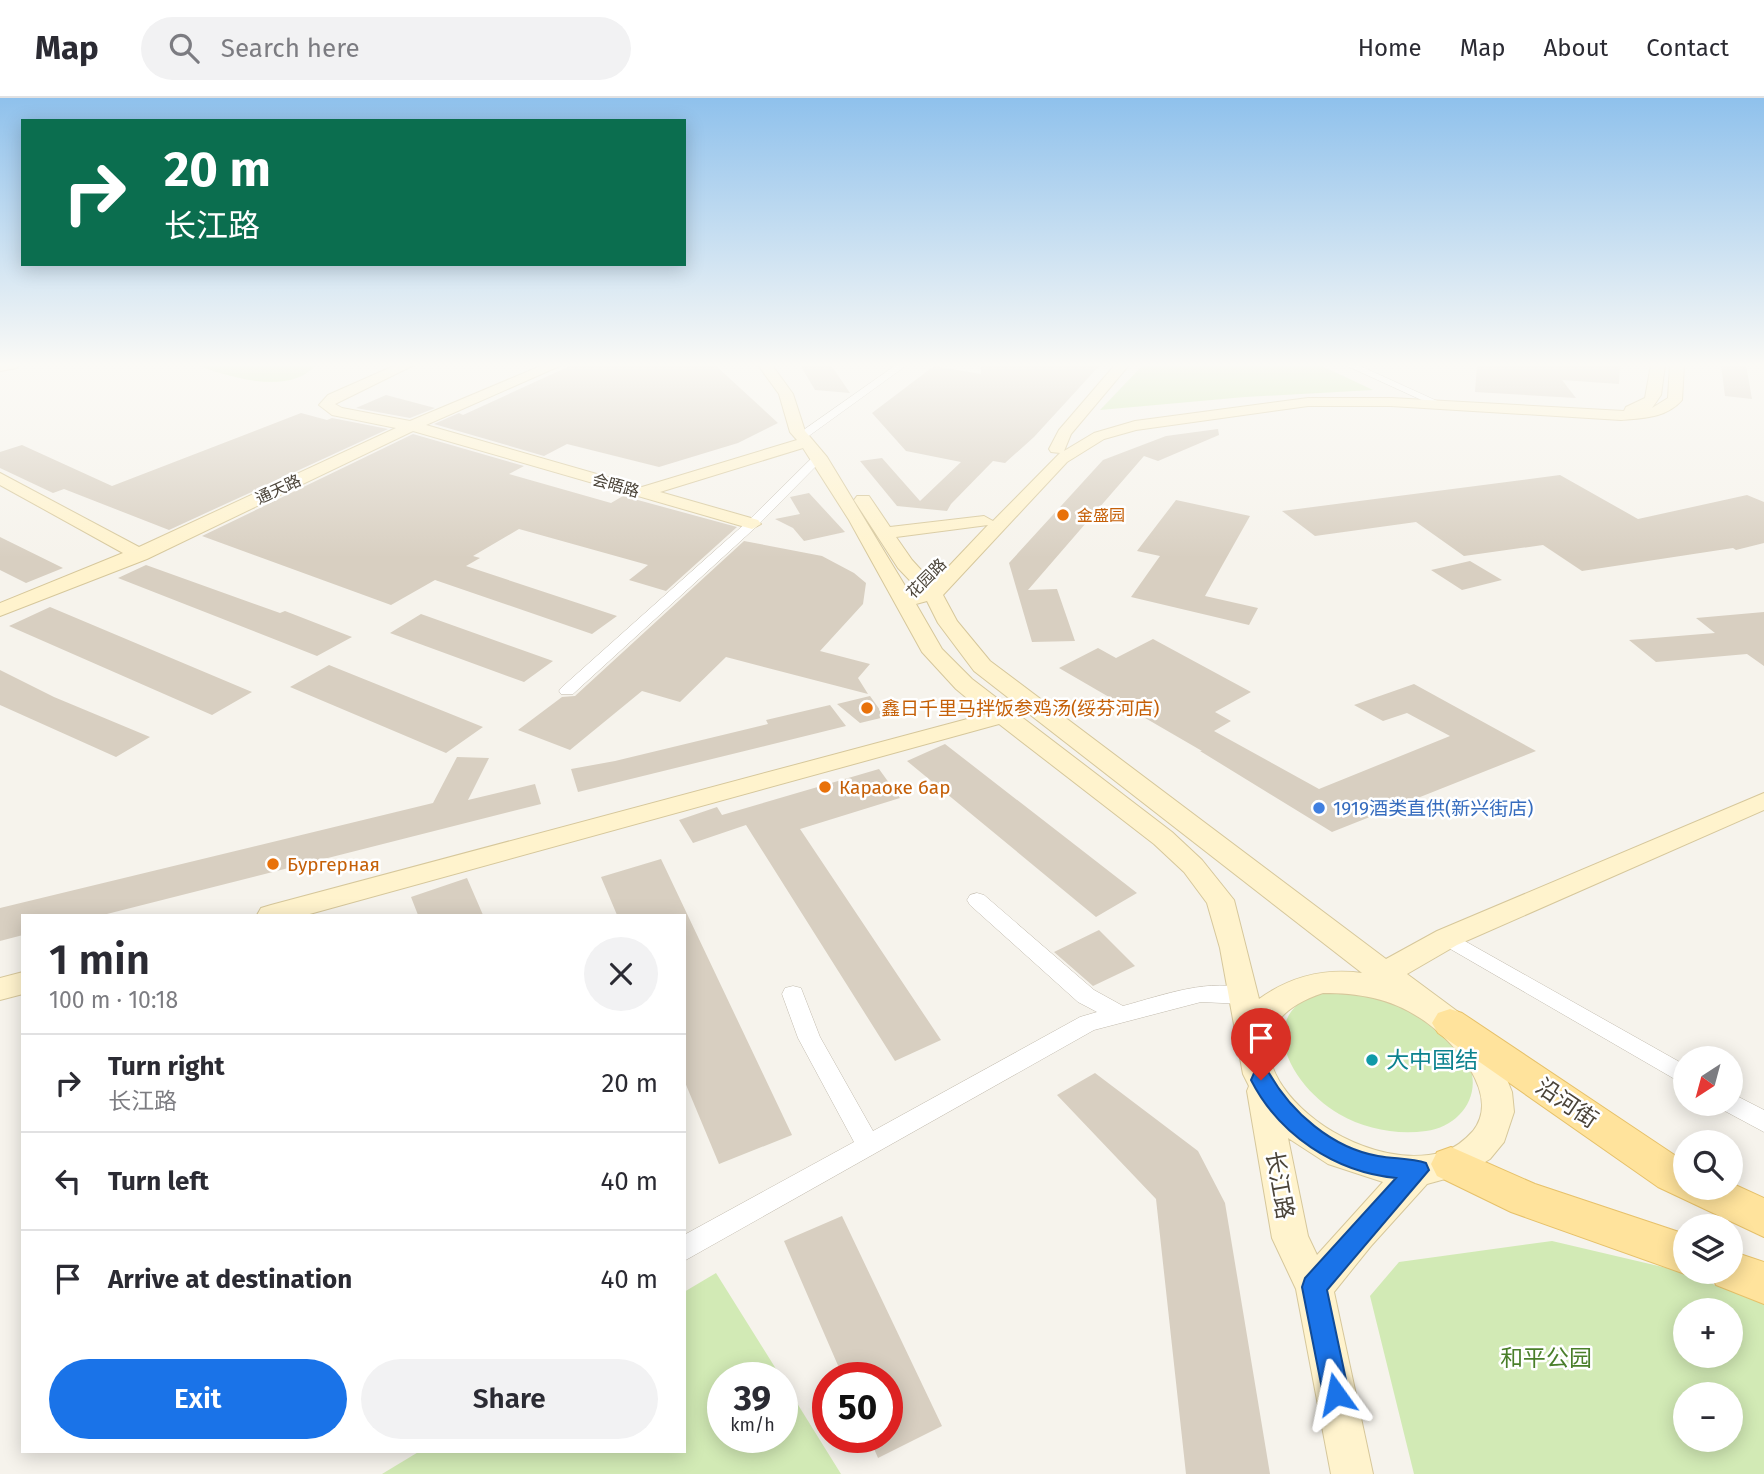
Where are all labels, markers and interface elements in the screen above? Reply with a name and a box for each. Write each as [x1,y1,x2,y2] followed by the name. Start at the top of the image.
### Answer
[141,17,631,80] search box
[35,28,99,68] text: Map
[165,29,203,67] icon: search
[221,33,360,64] text: Search here
[1358,34,1422,62] text: Home
[1460,34,1506,62] text: Map
[1544,34,1608,62] text: About
[1646,34,1729,62] text: Contact
[164,140,271,199] text: 20 m
[49,147,140,238] icon: right
[164,207,260,245] text: 长江路
[590,470,642,501] street label: 会晤路
[252,471,304,508] street label: 通天路
[1077,506,1125,525] place label: 金盛园
[1055,507,1071,523] marker: 金盛园
[903,555,950,602] street label: 花园路
[881,697,1159,720] place label: 鑫日千里马拌饭参鸡汤(绥芬河店)
[859,700,875,716] marker: 鑫日千里马拌饭参鸡汤(绥芬河店)
[839,776,950,799] place label: Караоке бар
[817,779,833,795] marker: Караоке бар
[1333,797,1533,820] place label: 1919酒类直供(新兴街店)
[1311,800,1327,816] marker: 1919酒类直供(新兴街店)
[287,853,380,876] place label: Бургерная
[265,856,281,872] marker: Бургерная
[49,935,150,985] text: 1 min
[584,937,658,1011] button: close
[49,986,178,1014] text: 100 m · 10:18
[1231,1008,1291,1080] pin
[1242,1019,1280,1057] icon: arrive
[1386,1046,1478,1074] place label: 大中国结
[1673,1046,1743,1116] north arrow
[1673,1046,1743,1452] map controls
[108,1051,225,1082] text: Turn right
[1364,1052,1380,1068] marker: 大中国结
[49,1064,87,1102] icon: right
[601,1068,658,1099] text: 20 m
[1531,1072,1603,1134] street label: 沿河街
[108,1087,177,1115] text: 长江路
[1673,1130,1743,1200] button: search
[1260,1149,1300,1221] street label: 长江路
[49,1162,87,1200] icon: left
[108,1166,209,1197] text: Turn left
[600,1166,658,1197] text: 40 m
[1673,1214,1743,1284] button: layers
[49,1260,87,1298] icon: arrive
[108,1264,352,1295] text: Arrive at destination
[600,1264,658,1295] text: 40 m
[1673,1298,1743,1368] button: +
[1500,1344,1592,1372] park label: 和平公园
[1299,1357,1373,1431] position arrow
[49,1359,347,1439] button: Exit
[361,1359,658,1439] button: Share
[812,1362,903,1453] speed limit sign: 50
[734,1377,771,1419] text: 39
[1673,1382,1743,1452] button: −
[730,1414,775,1436] text: km/h

